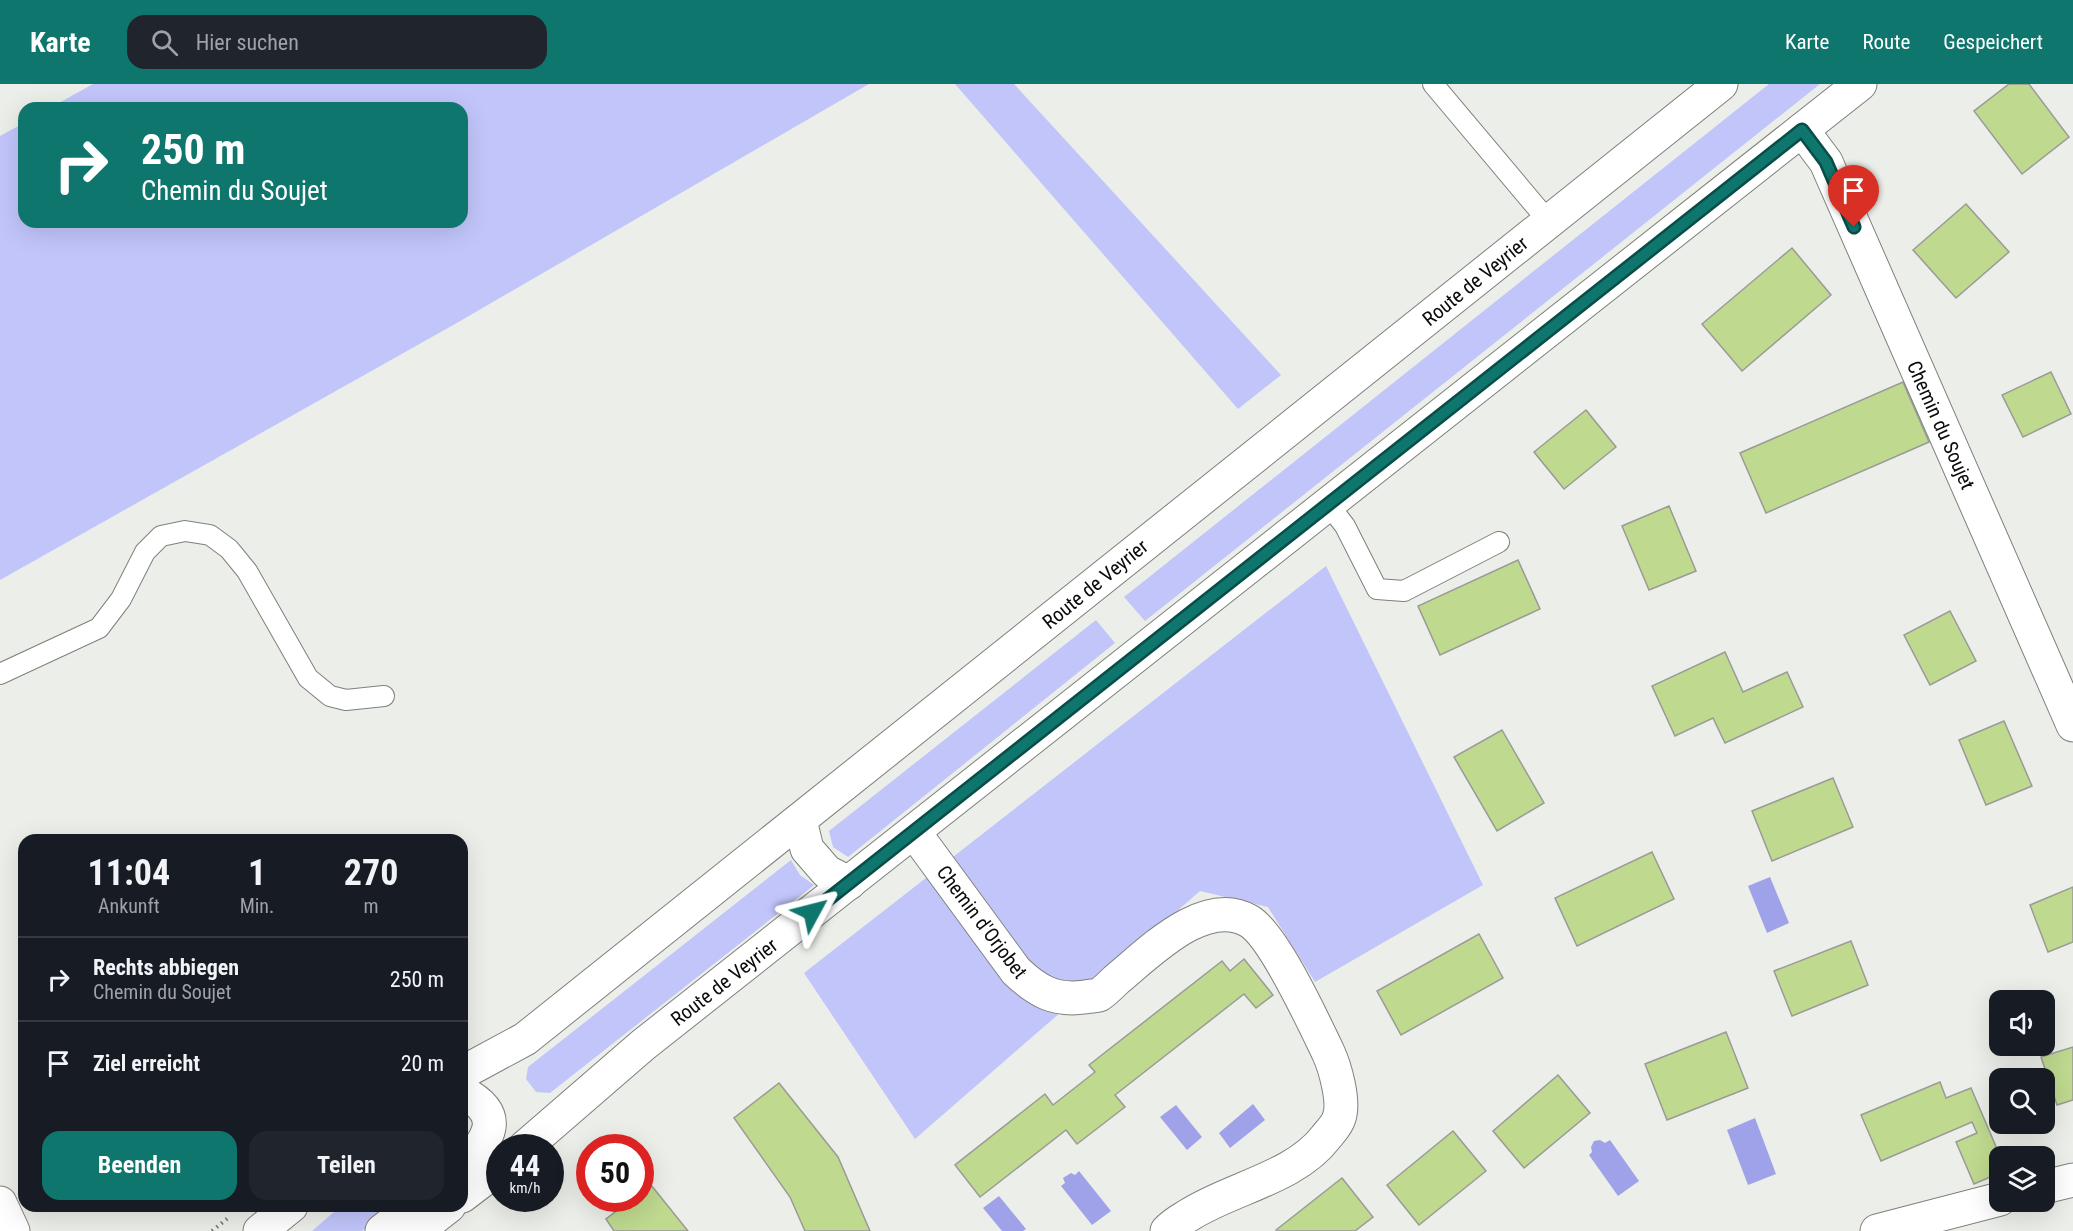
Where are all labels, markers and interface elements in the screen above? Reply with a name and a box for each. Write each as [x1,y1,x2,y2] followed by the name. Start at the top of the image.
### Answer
[127,15,547,69] search box
[30,26,91,59] text: Karte
[148,26,181,59] icon: search
[196,30,299,55] text: Hier suchen
[1785,30,1829,54] text: Karte
[1862,30,1910,54] text: Route
[1943,30,2043,54] text: Gespeichert
[141,125,246,174] text: 250 m
[42,126,120,204] icon: right
[1828,165,1879,227] pin
[1837,174,1870,207] icon: arrive
[141,175,328,207] text: Chemin du Soujet
[1417,231,1533,331] street label: Route de Veyrier
[1902,357,1980,493] street label: Chemin du Soujet
[1037,534,1153,634] street label: Route de Veyrier
[88,852,170,894] text: 11:04
[248,852,266,894] text: 1
[344,852,398,894] text: 270
[932,861,1032,983] street label: Chemin d'Orjobet
[780,880,844,944] position arrow
[98,894,160,918] text: Ankunft
[240,894,274,918] text: Min.
[364,894,379,918] text: m
[666,933,782,1031] street label: Route de Veyrier
[93,955,239,980] text: Rechts abbiegen
[42,963,75,996] icon: right
[390,967,444,992] text: 250 m
[93,980,231,1004] text: Chemin du Soujet
[1989,990,2055,1212] map controls
[1989,990,2055,1056] button: sound
[42,1047,75,1080] icon: arrive
[93,1051,200,1076] text: Ziel erreicht
[401,1051,444,1076] text: 20 m
[1989,1068,2055,1134] button: search
[42,1131,237,1200] button: Beenden
[249,1131,444,1200] button: Teilen
[576,1134,654,1212] speed limit sign: 50
[1989,1146,2055,1212] button: layers
[510,1148,540,1183] text: 44
[510,1179,540,1197] text: km/h

